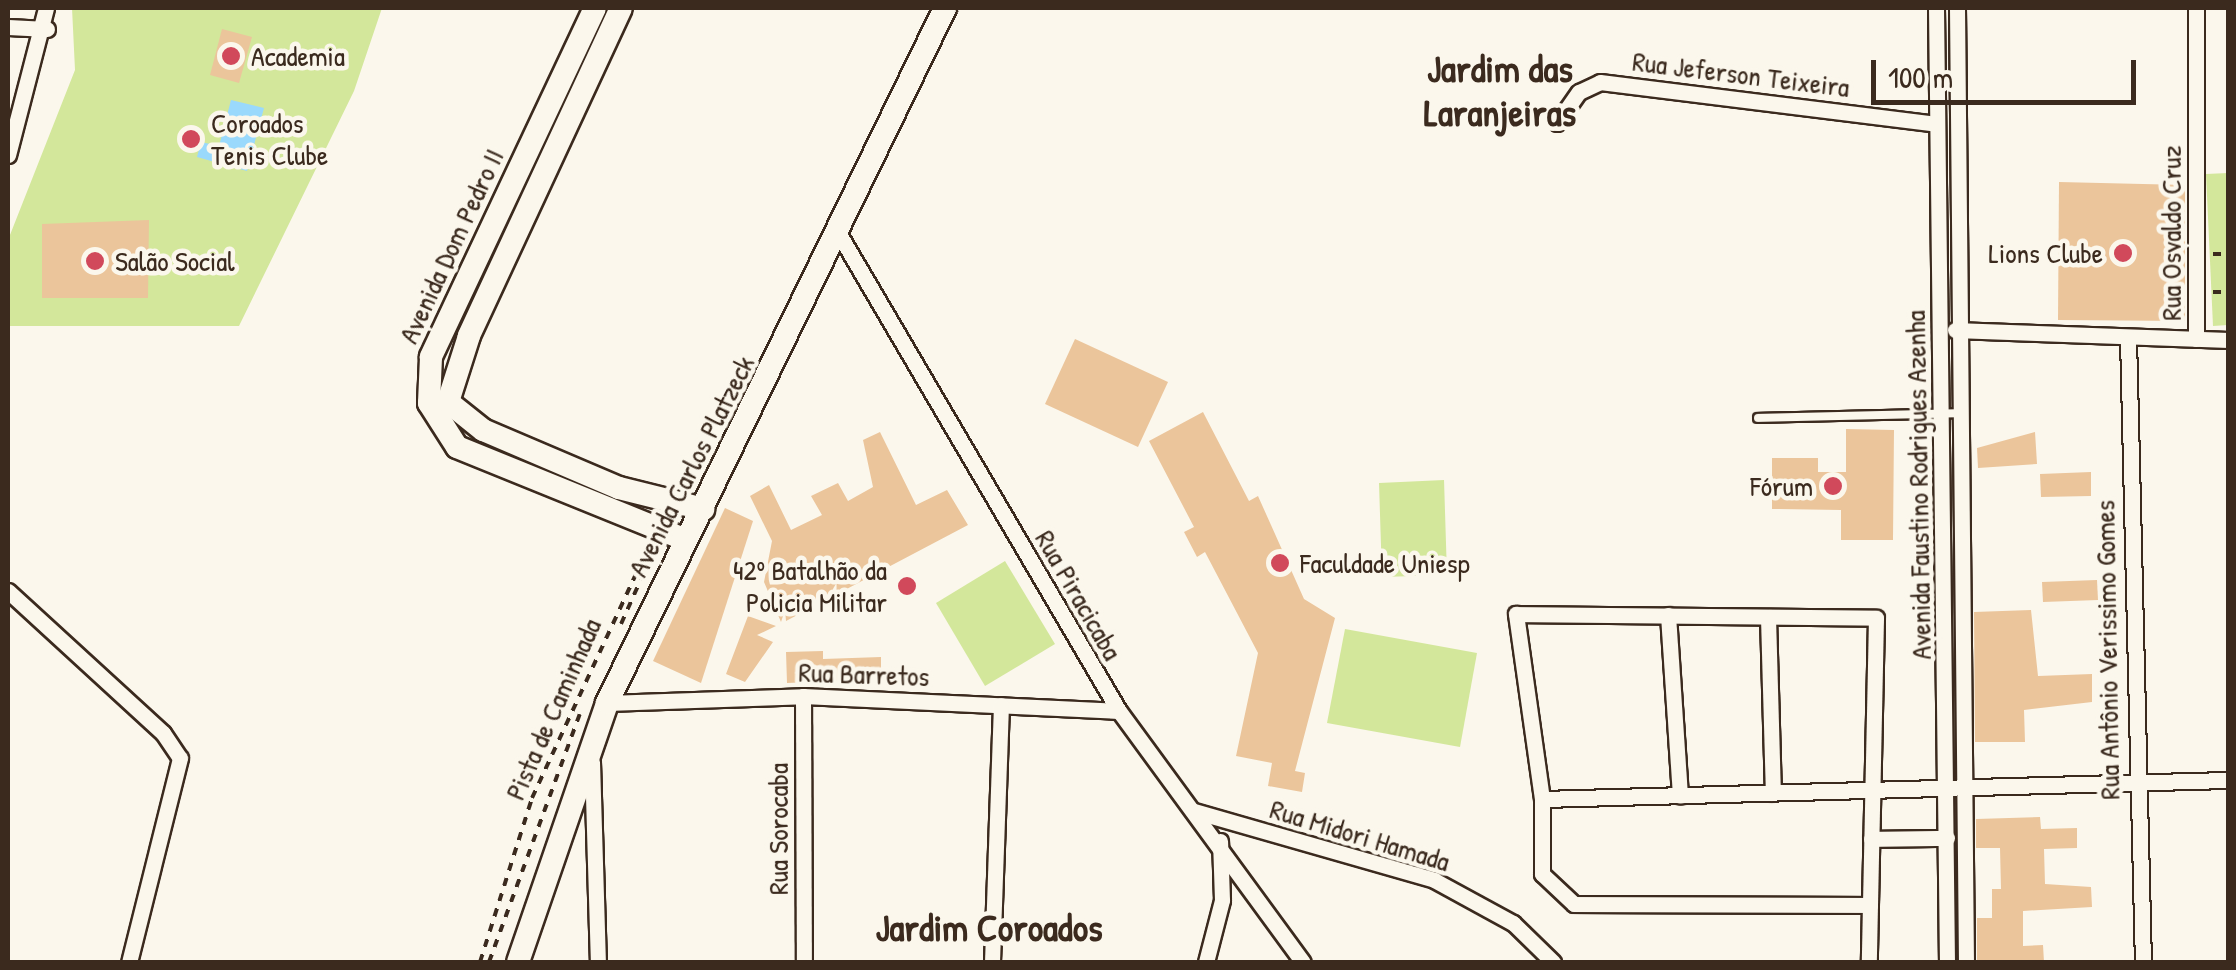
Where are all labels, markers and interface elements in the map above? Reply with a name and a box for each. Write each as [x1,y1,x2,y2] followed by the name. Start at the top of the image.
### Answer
[251,39,345,73] place label: Academia
[1876,40,2141,102] scale bar
[1631,44,1851,104] street label: Rua Jeferson Teixeira
[220,45,242,67] marker: Academia
[1424,46,1576,136] district label: Jardim das Laranjeiras
[1888,57,1953,97] text: 100 m
[211,106,328,172] place label: Coroados Tenis Clube
[180,128,202,150] marker: Coroados Tenis Clube
[391,143,511,349] street label: Avenida Dom Pedro II
[2154,145,2188,321] street label: Rua Osvaldo Cruz
[1988,236,2103,270] place label: Lions Clube
[2112,242,2134,264] marker: Lions Clube
[115,244,235,278] place label: Salão Social
[84,250,106,272] marker: Salão Social
[1898,310,1938,660] street label: Avenida Faustino Rodrigues Azenha
[621,350,761,582] street label: Avenida Carlos Platzeck
[1750,469,1813,503] place label: Fórum
[1822,475,1844,497] marker: Fórum
[2088,500,2126,800] street label: Rua Antônio Verissimo Gomes
[1028,524,1130,666] street label: Rua Piracicaba
[1300,546,1470,580] place label: Faculdade Uniesp
[1269,552,1291,574] marker: Faculdade Uniesp
[733,553,887,619] place label: 42º Batalhão da Policia Militar
[896,575,918,597] marker: 42º Batalhão da Policia Militar
[498,613,608,805] street label: Pista de Caminhada
[798,655,930,693] street label: Rua Barretos
[761,763,795,895] street label: Rua Sorocaba
[1266,792,1454,878] street label: Rua Midori Hamada
[875,905,1103,951] district label: Jardim Coroados

